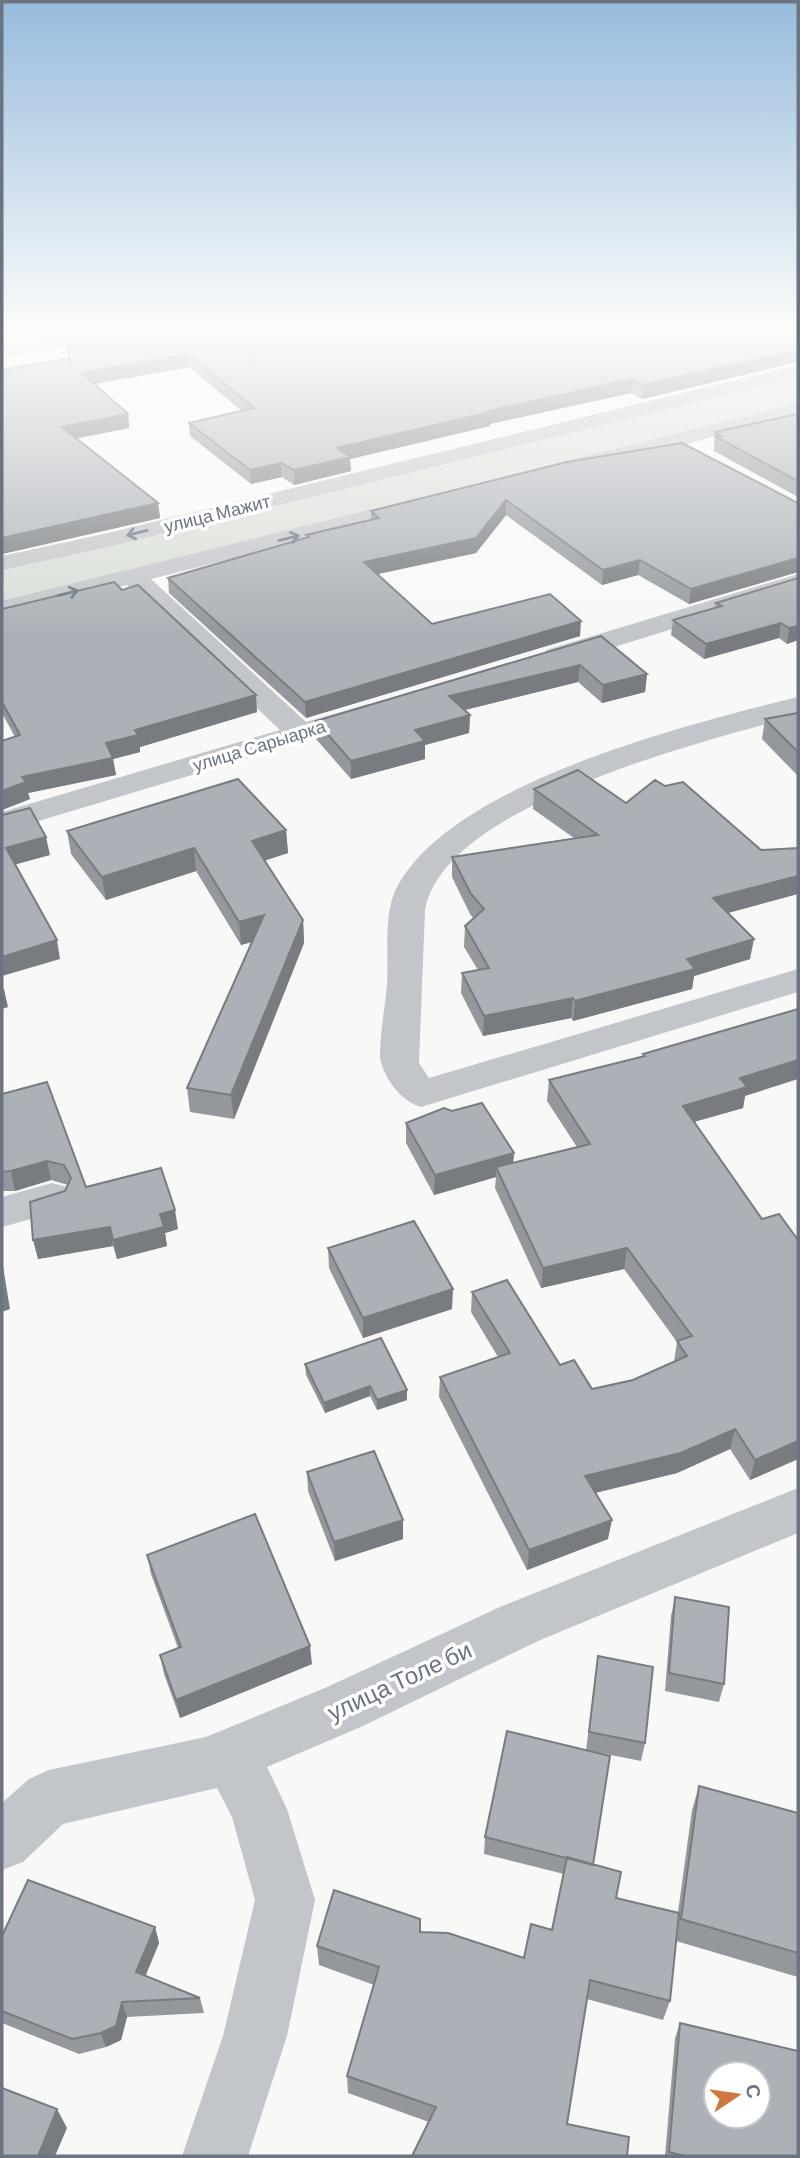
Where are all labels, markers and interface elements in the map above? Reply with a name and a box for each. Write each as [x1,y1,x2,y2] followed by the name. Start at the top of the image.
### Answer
[162,489,272,537] street label: улица Мажит
[126,527,149,540] one-way arrow
[277,531,300,544] one-way arrow
[56,586,79,599] one-way arrow
[190,714,329,776] street label: улица Сарыарка
[322,1634,476,1726] street label: улица Толе би
[702,2060,772,2130] north arrow
[741,2082,767,2101] text: С

